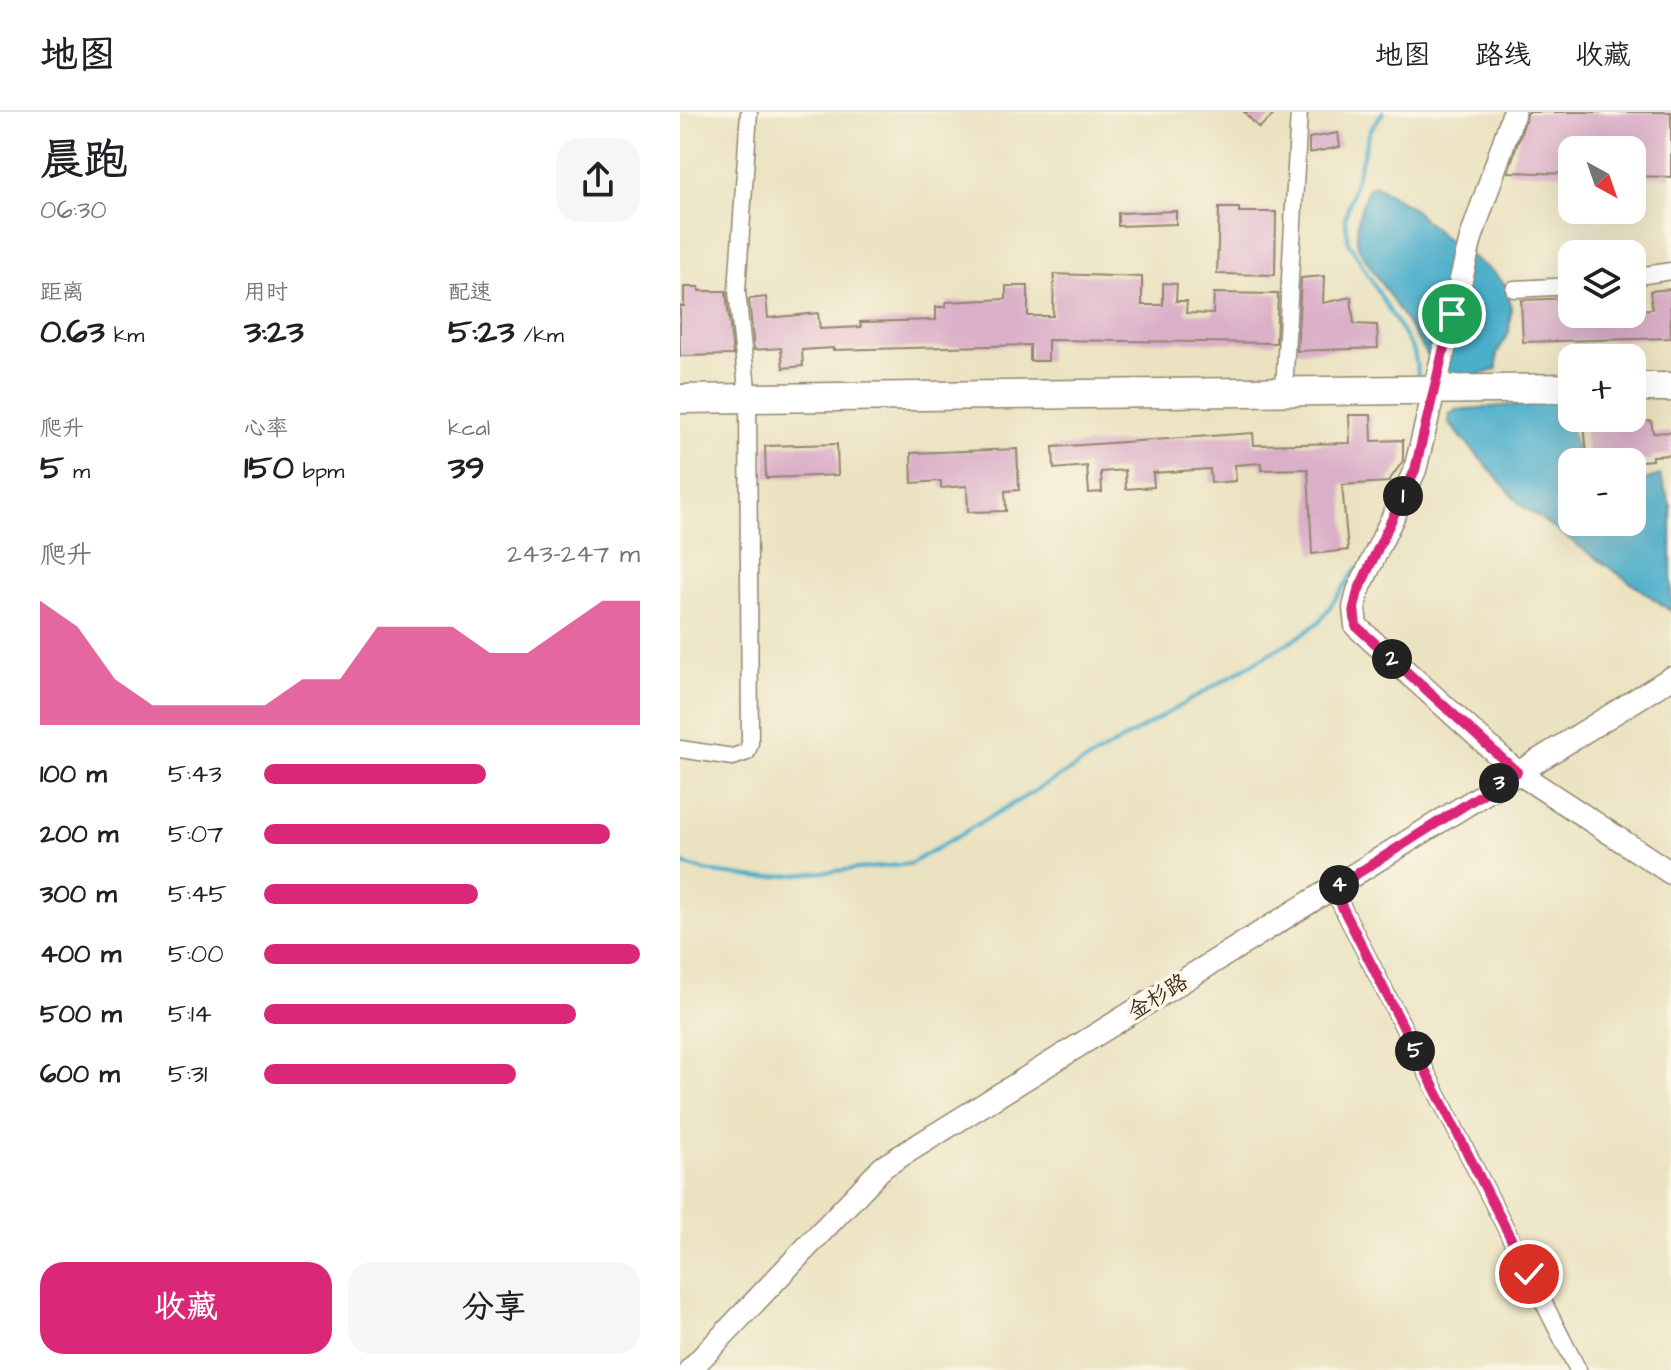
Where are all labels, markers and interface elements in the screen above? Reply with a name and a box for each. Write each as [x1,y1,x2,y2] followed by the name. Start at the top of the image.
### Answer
[40,30,116,82] text: 地图
[1375,36,1431,75] text: 地图
[1475,36,1531,75] text: 路线
[1575,36,1631,75] text: 收藏
[40,131,128,192] text: 晨跑
[1558,136,1646,224] north arrow
[1558,136,1646,536] map controls
[556,138,640,222] button: share
[40,192,107,228] text: 06:30
[1558,240,1646,328] button: layers
[40,277,84,308] text: 距离
[244,277,288,308] text: 用时
[448,277,492,308] text: 配速
[1418,280,1486,348] pin
[1430,292,1474,336] icon: arrive
[40,308,105,356] text: 0.63
[244,308,304,356] text: 3:23
[448,308,515,356] text: 5:23
[105,320,144,351] text: km
[515,320,564,351] text: /km
[1558,344,1646,432] button: +
[40,413,84,444] text: 爬升
[244,413,288,444] text: 心率
[448,413,490,444] text: kcal
[40,444,64,492] text: 5
[244,444,294,492] text: 150
[448,444,485,492] text: 39
[1558,448,1646,536] button: −
[64,456,90,487] text: m
[294,456,344,487] text: bpm
[1383,476,1423,516] pin: 1
[1402,480,1404,511] text: 1
[507,536,640,572] text: 243–247 m
[40,537,92,573] text: 爬升
[1372,639,1412,679] pin: 2
[1386,643,1398,674] text: 2
[40,756,107,792] text: 100 m
[168,756,222,792] text: 5:43
[1479,763,1519,803] pin: 3
[1493,767,1505,798] text: 3
[40,816,118,852] text: 200 m
[168,816,223,852] text: 5:07
[1319,865,1359,905] pin: 4
[1332,869,1346,900] text: 4
[40,876,117,912] text: 300 m
[168,876,227,912] text: 5:45
[40,936,121,972] text: 400 m
[168,936,224,972] text: 5:00
[1122,966,1194,1028] street label: 金杉路
[40,996,122,1032] text: 500 m
[168,996,212,1032] text: 5:14
[1395,1031,1435,1071] pin: 5
[1407,1035,1423,1066] text: 5
[40,1056,120,1092] text: 600 m
[168,1056,207,1092] text: 5:31
[1495,1240,1563,1308] pin
[1507,1252,1551,1296] icon: check
[40,1262,332,1354] button: 收藏
[348,1262,640,1354] button: 分享

